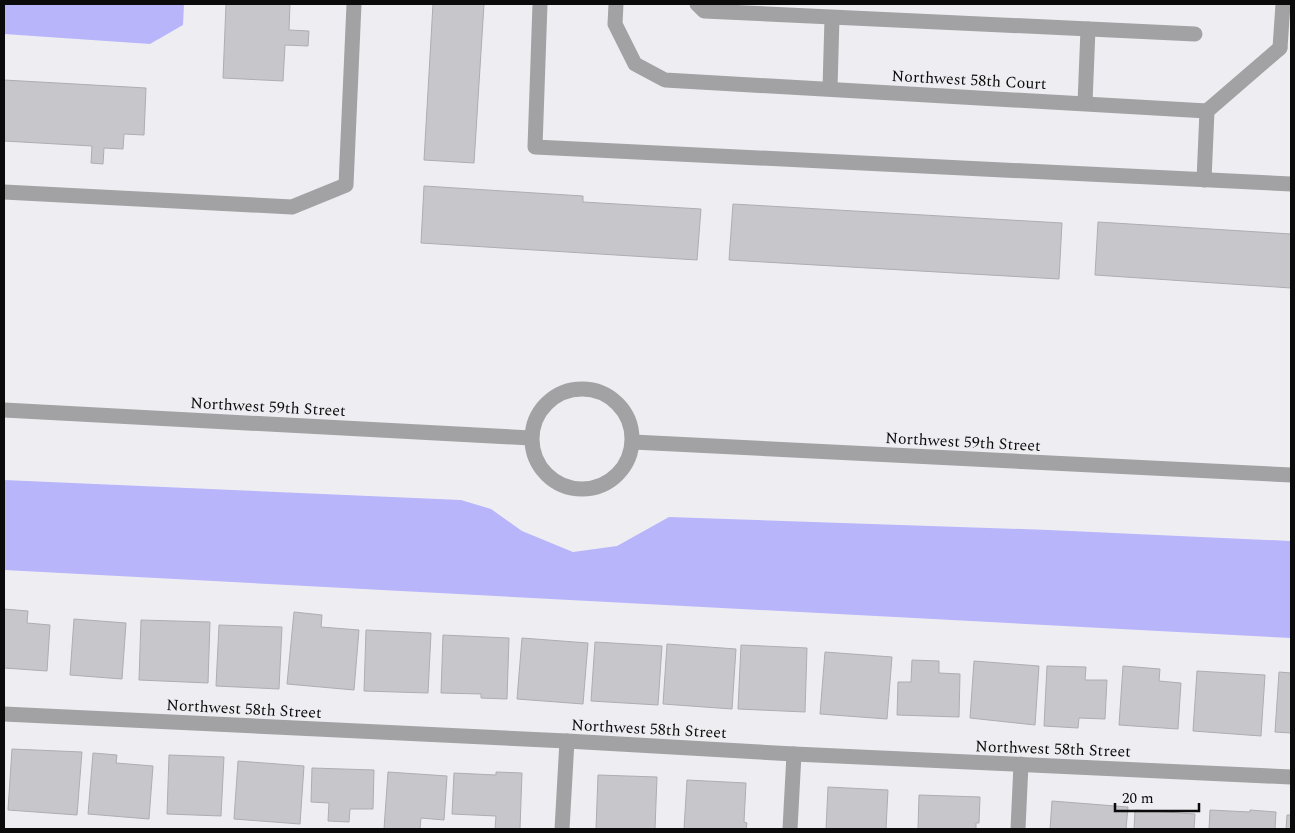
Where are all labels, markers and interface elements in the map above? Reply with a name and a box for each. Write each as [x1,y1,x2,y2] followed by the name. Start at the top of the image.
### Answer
[891,64,1047,96] street label: Northwest 58th Court
[190,391,347,423] street label: Northwest 59th Street
[885,426,1042,458] street label: Northwest 59th Street
[166,693,323,725] street label: Northwest 58th Street
[571,713,728,745] street label: Northwest 58th Street
[975,734,1132,764] street label: Northwest 58th Street
[1115,780,1199,812] scale bar
[1122,787,1154,810] text: 20 m

